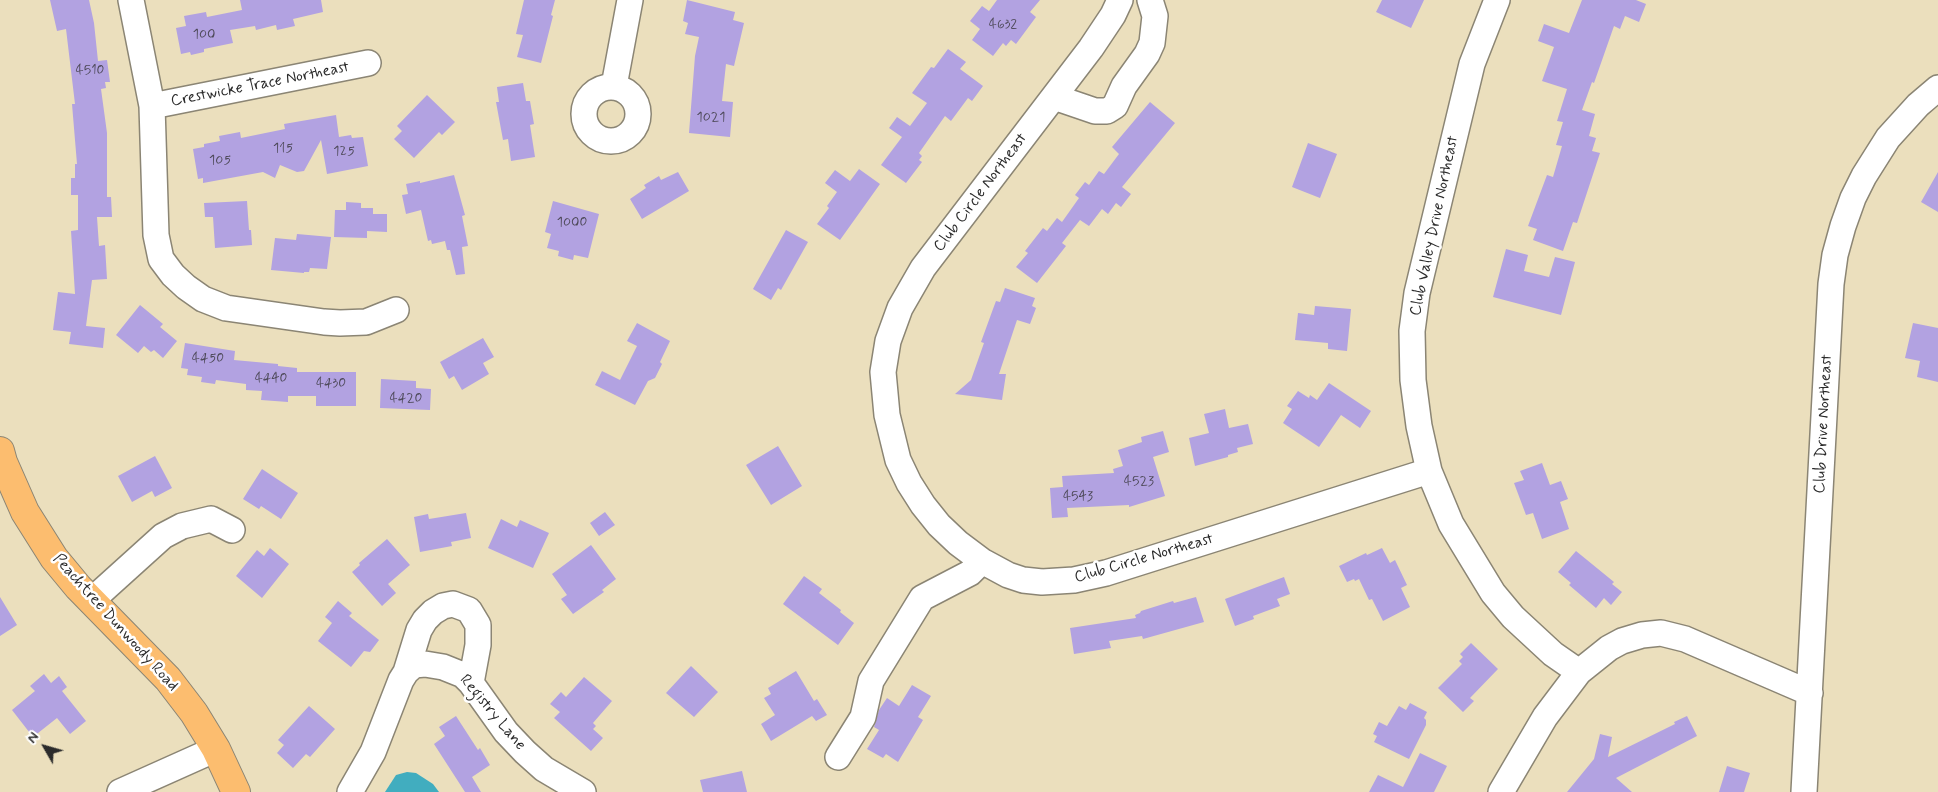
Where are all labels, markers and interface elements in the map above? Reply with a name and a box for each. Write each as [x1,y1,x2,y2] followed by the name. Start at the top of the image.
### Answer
[989,17,1017,33] house number: 4632
[193,27,215,43] house number: 100
[169,58,351,112] street label: Crestwicke Trace Northeast
[76,63,104,79] house number: 4510
[697,110,725,126] house number: 1021
[930,130,1032,256] street label: Club Circle Northeast
[1407,134,1463,318] street label: Club Valley Drive Northeast
[273,141,293,157] house number: 115
[333,144,355,160] house number: 125
[209,153,231,169] house number: 105
[557,215,587,231] house number: 1000
[192,351,224,367] house number: 4450
[1811,354,1837,494] street label: Club Drive Northeast
[255,371,287,387] house number: 4440
[316,376,346,392] house number: 4430
[390,391,422,407] house number: 4420
[1124,474,1154,490] house number: 4523
[1063,489,1093,505] house number: 4543
[1072,530,1216,588] street label: Club Circle Northeast
[48,550,182,696] street label: Peachtree Dunwoody Road
[455,671,529,755] street label: Registry Lane
[20,722,70,772] north arrow
[23,729,43,747] text: N

